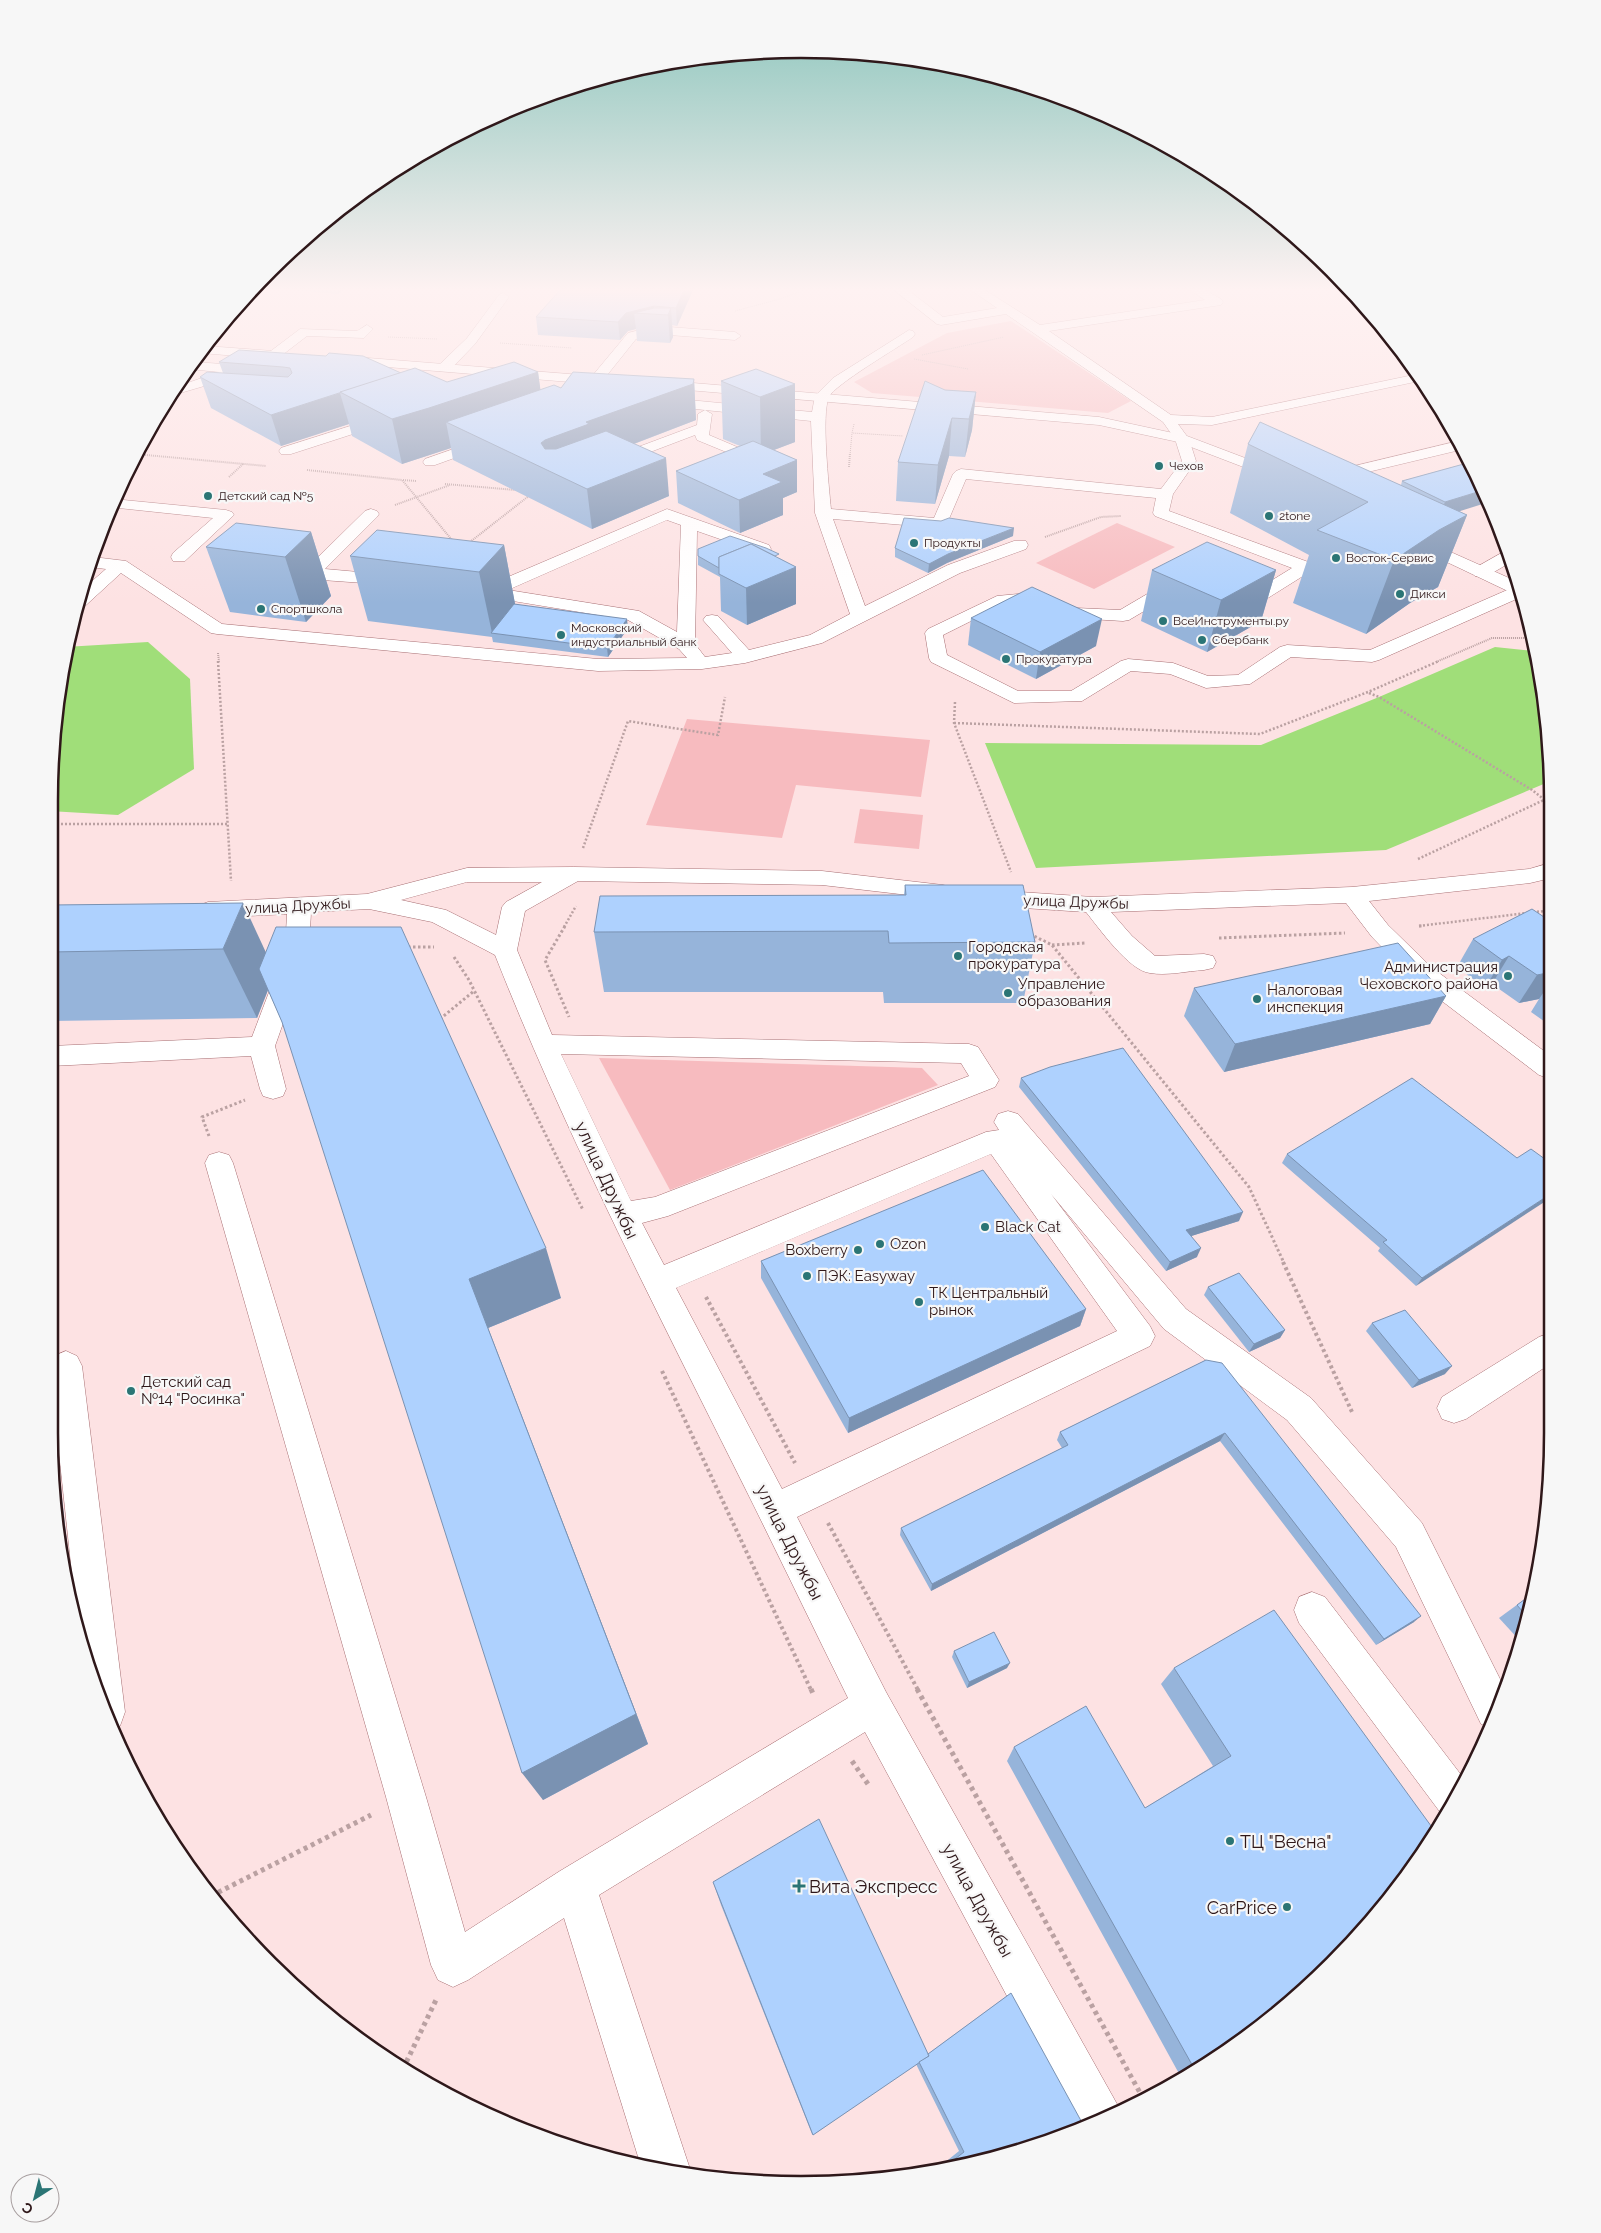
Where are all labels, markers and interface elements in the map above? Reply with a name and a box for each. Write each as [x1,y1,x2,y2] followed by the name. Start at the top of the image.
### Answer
[1169,459,1203,473] place label: Чехов
[1153,460,1165,472] marker: Чехов
[218,489,314,503] place label: Детский сад №5
[202,490,214,502] marker: Детский сад №5
[1279,509,1310,523] place label: 2tone
[1263,510,1275,522] marker: 2tone
[924,536,981,550] place label: Продукты
[908,537,920,549] marker: Продукты
[1346,551,1435,565] place label: Восток-Сервис
[1330,552,1342,564] marker: Восток-Сервис
[1410,587,1446,601] place label: Дикси
[1394,588,1406,600] marker: Дикси
[271,602,342,616] place label: Спортшкола
[255,603,267,615] marker: Спортшкола
[1173,614,1289,628] place label: ВсеИнструменты.ру
[1157,615,1169,627] marker: ВсеИнструменты.ру
[571,621,697,649] place label: Московский индустриальный банк
[555,629,567,641] marker: Московский индустриальный банк
[1212,633,1269,647] place label: Сбербанк
[1196,634,1208,646] marker: Сбербанк
[1016,652,1092,666] place label: Прокуратура
[1000,653,1012,665] marker: Прокуратура
[1023,891,1129,913] street label: улица Дружбы
[245,894,351,918] street label: улица Дружбы
[968,938,1061,973] place label: Городская прокуратура
[952,950,964,962] marker: Городская прокуратура
[1359,958,1498,993] place label: Администрация Чеховского района
[1502,970,1514,982] marker: Администрация Чеховского района
[1018,975,1111,1010] place label: Управление образования
[1267,981,1343,1016] place label: Налоговая инспекция
[1002,987,1014,999] marker: Управление образования
[1251,993,1263,1005] marker: Налоговая инспекция
[571,1118,643,1242] street label: улица Дружбы
[995,1218,1061,1236] place label: Black Cat
[979,1221,991,1233] marker: Black Cat
[890,1235,926,1253] place label: Ozon
[874,1238,886,1250] marker: Ozon
[785,1241,848,1259] place label: Boxberry
[852,1244,864,1256] marker: Boxberry
[817,1267,915,1285] place label: ПЭК: Easyway
[801,1270,813,1282] marker: ПЭК: Easyway
[929,1284,1048,1319] place label: ТК Центральный рынок
[913,1296,925,1308] marker: ТК Центральный рынок
[141,1373,245,1408] place label: Детский сад №14 "Росинка"
[125,1385,137,1397] marker: Детский сад №14 "Росинка"
[752,1481,828,1603] street label: улица Дружбы
[1240,1831,1331,1852] place label: ТЦ "Весна"
[1224,1835,1236,1847] marker: ТЦ "Весна"
[938,1839,1018,1961] street label: улица Дружбы
[809,1876,938,1897] place label: Вита Экспресс
[793,1880,805,1892] marker: Вита Экспресс
[1207,1897,1277,1918] place label: CarPrice
[1281,1901,1293,1913] marker: CarPrice
[10,2173,60,2223] north arrow
[18,2199,36,2218] text: С

